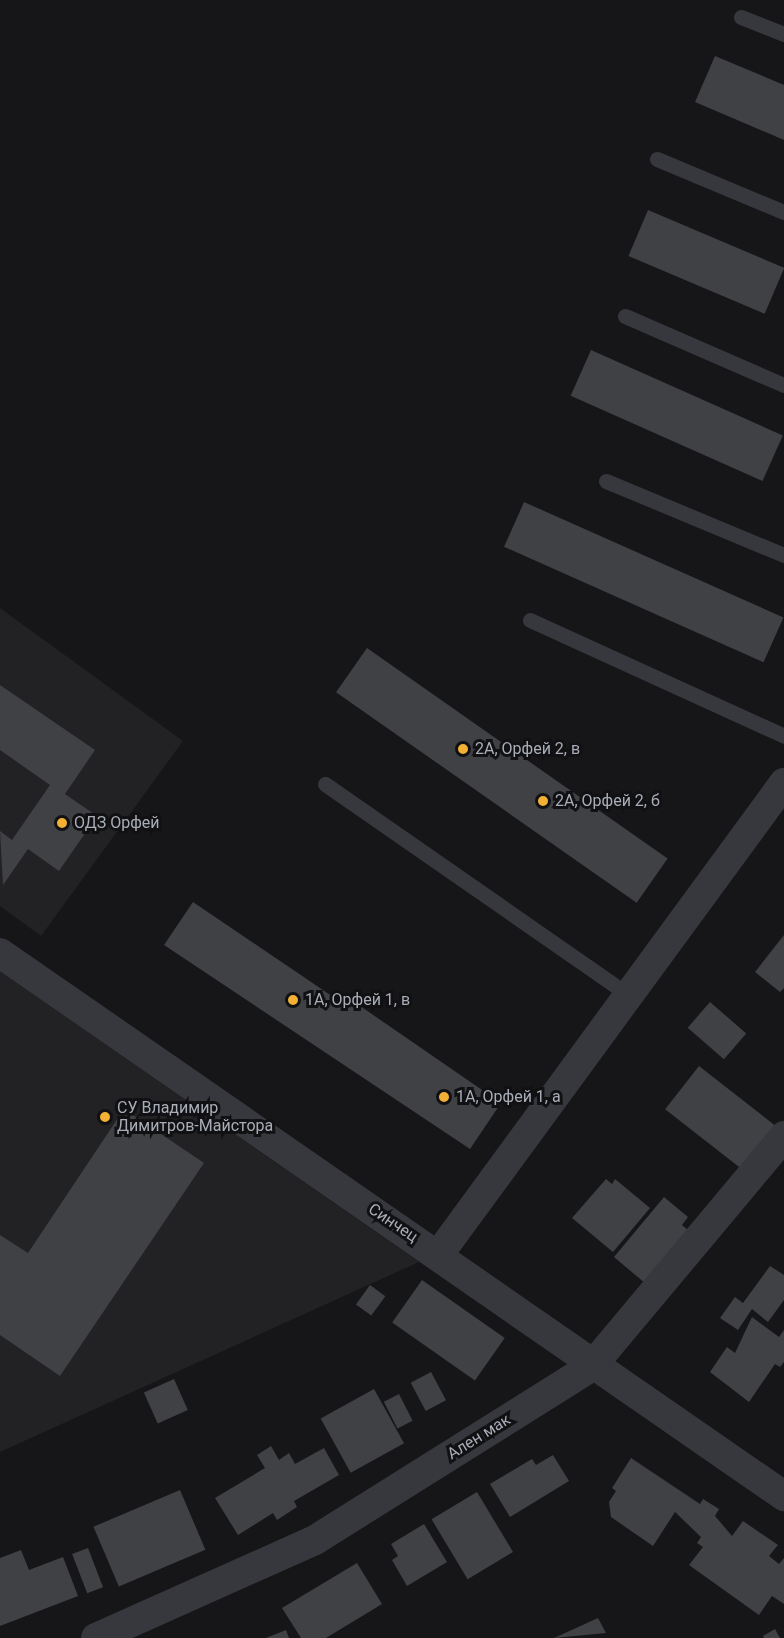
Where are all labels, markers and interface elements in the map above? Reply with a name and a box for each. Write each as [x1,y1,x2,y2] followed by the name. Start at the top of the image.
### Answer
[475,739,580,759] place label: 2А, Орфей 2, в
[456,742,470,756] marker: 2А, Орфей 2, в
[555,791,660,811] place label: 2А, Орфей 2, б
[536,794,550,808] marker: 2А, Орфей 2, б
[74,813,160,833] place label: ОДЗ Орфей
[55,816,69,830] marker: ОДЗ Орфей
[305,990,410,1010] place label: 1А, Орфей 1, в
[286,993,300,1007] marker: 1А, Орфей 1, в
[456,1087,561,1107] place label: 1А, Орфей 1, а
[437,1090,451,1104] marker: 1А, Орфей 1, а
[117,1098,273,1136] place label: СУ Владимир Димитров-Майстора
[98,1110,112,1124] marker: СУ Владимир Димитров-Майстора
[365,1200,421,1246] street label: Синчец
[444,1410,514,1464] street label: Ален мак

